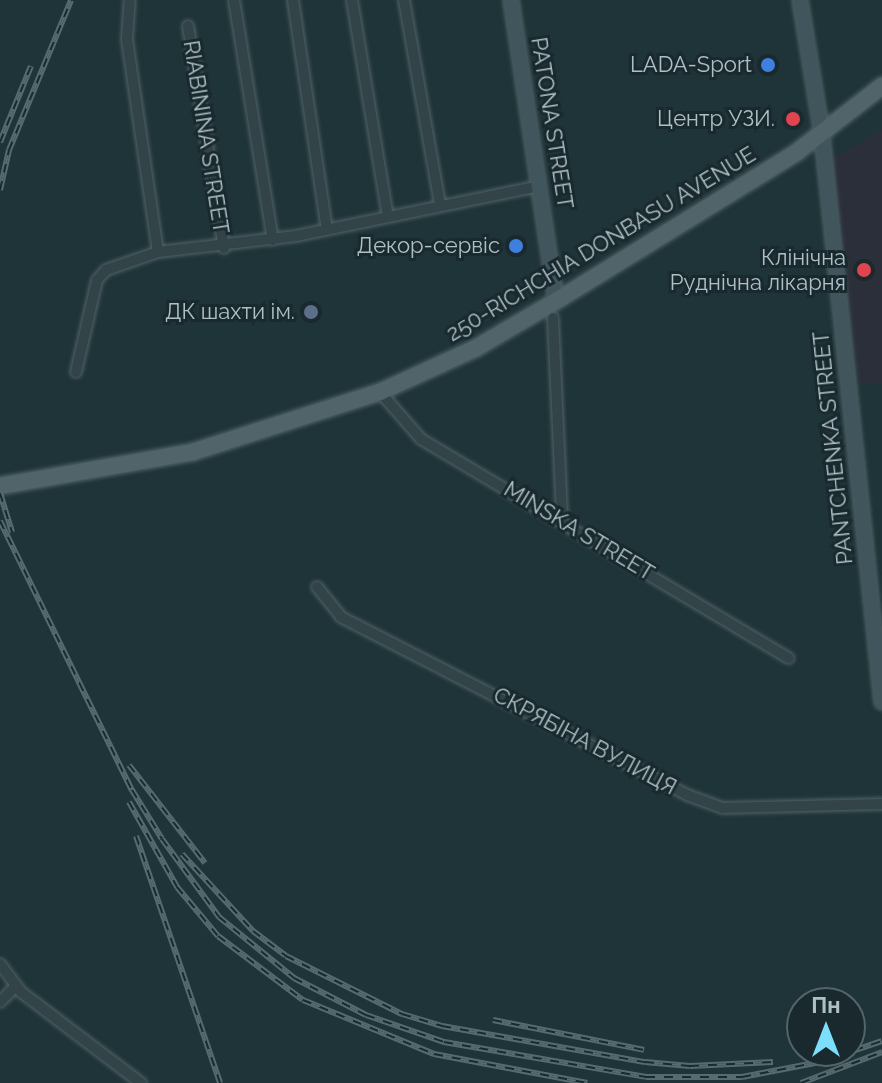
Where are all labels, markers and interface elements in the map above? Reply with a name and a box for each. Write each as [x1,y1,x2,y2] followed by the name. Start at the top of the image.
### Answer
[525,35,579,211] street label: PATONA STREET
[178,38,234,236] street label: RIABININA STREET
[630,52,752,78] place label: LADA-Sport
[759,56,777,74] marker: LADA-Sport
[657,106,775,132] place label: Центр УЗИ.
[782,108,804,130] marker: Центр УЗИ.
[441,141,761,347] street label: 250-RICHCHIA DONBASU AVENUE
[357,233,500,259] place label: Декор-сервіс
[507,237,525,255] marker: Декор-сервіс
[670,244,846,296] place label: Клінічна Руднічна лікарня
[853,259,875,281] marker: Клінічна Руднічна лікарня
[165,299,295,325] place label: ДК шахти ім.
[302,303,320,321] marker: ДК шахти ім.
[808,330,858,566] street label: PANTCHENKA STREET
[499,476,659,586] street label: MINSKA STREET
[489,681,681,801] street label: СКРЯБІНА ВУЛИЦЯ
[786,987,866,1067] north arrow
[811,992,841,1018] text: Пн

